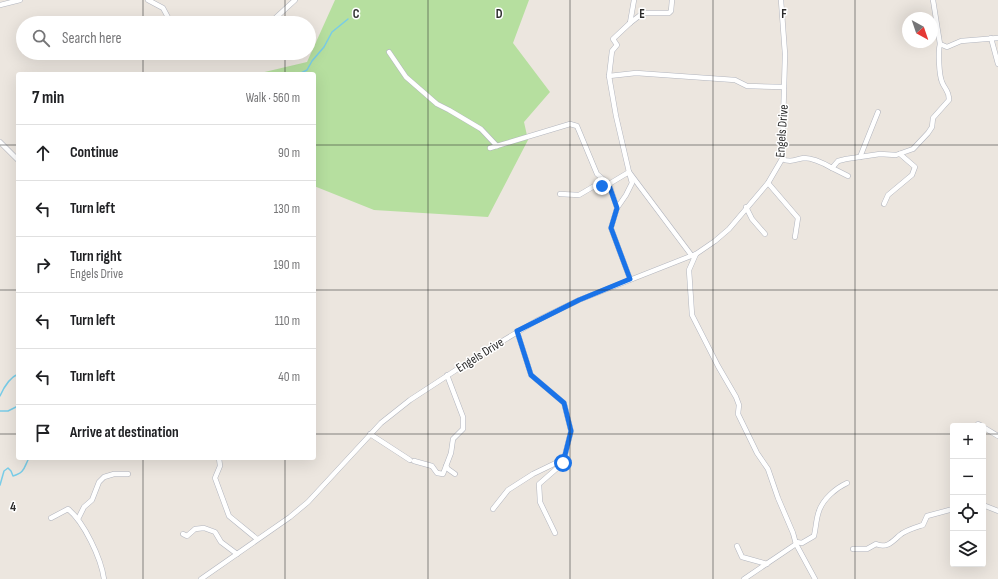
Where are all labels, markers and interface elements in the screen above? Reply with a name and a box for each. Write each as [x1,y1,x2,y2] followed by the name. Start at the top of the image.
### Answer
[353,6,360,22] text: C
[496,6,503,22] text: D
[639,6,645,22] text: E
[781,6,787,22] text: F
[902,12,938,48] north arrow
[16,16,316,60] search box
[30,27,52,49] icon: search
[62,29,122,48] text: Search here
[32,88,64,108] text: 7 min
[246,90,300,106] text: Walk · 560 m
[772,104,792,158] street label: Engels Drive
[32,142,54,164] icon: ahead
[70,143,119,162] text: Continue
[278,145,300,161] text: 90 m
[593,177,611,195] route end
[32,198,54,220] icon: left
[70,199,115,218] text: Turn left
[274,201,300,217] text: 130 m
[70,247,122,266] text: Turn right
[32,254,54,276] icon: right
[273,257,300,273] text: 190 m
[70,266,123,282] text: Engels Drive
[32,310,54,332] icon: left
[70,311,115,330] text: Turn left
[275,313,300,329] text: 110 m
[453,334,507,376] street label: Engels Drive
[32,366,54,388] icon: left
[70,367,115,386] text: Turn left
[278,369,300,385] text: 40 m
[32,422,54,444] icon: arrive
[70,423,179,442] text: Arrive at destination
[950,423,986,567] map controls
[950,423,986,459] button: +
[554,454,572,472] route start
[950,459,986,495] button: −
[950,495,986,531] button: locate
[10,499,16,515] text: 4
[950,531,986,567] button: layers

